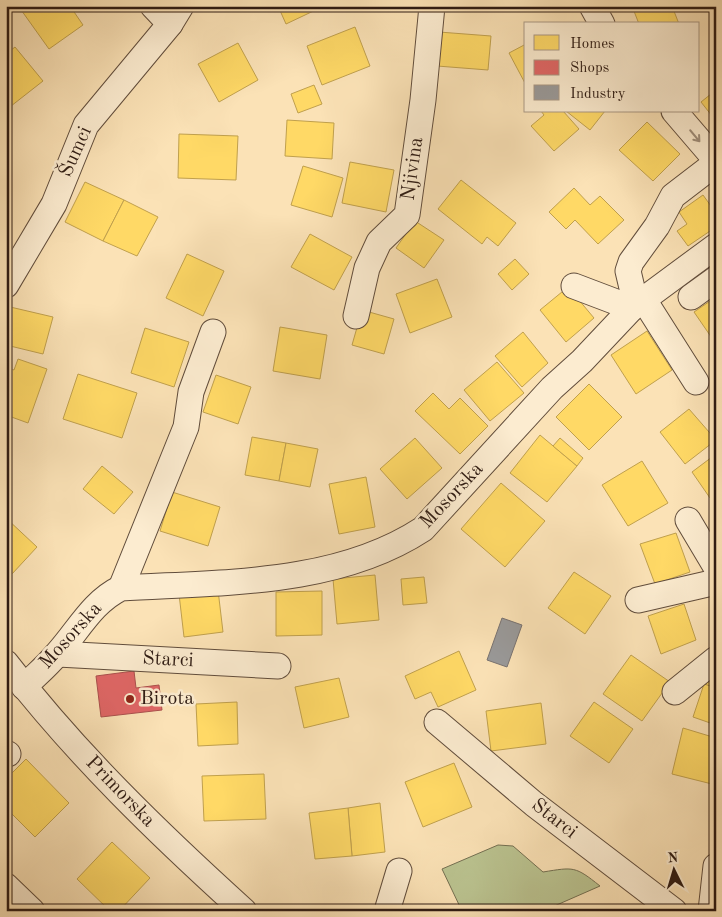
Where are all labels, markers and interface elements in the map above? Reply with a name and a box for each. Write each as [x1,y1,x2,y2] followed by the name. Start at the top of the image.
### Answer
[524,22,700,112] legend
[570,37,615,52] text: Homes
[570,61,609,76] text: Shops
[570,87,626,102] text: Industry
[52,122,96,180] street label: Šumci
[689,129,701,142] one-way arrow
[399,136,427,202] street label: Njivina
[417,459,488,533] street label: Mosorska
[36,599,106,673] street label: Mosorska
[142,649,194,671] street label: Starci
[140,689,194,709] place label: Birota
[124,693,136,705] marker: Birota
[81,753,159,831] street label: Primorska
[528,795,580,843] street label: Starci
[650,844,700,894] north arrow
[667,851,679,865] text: N

